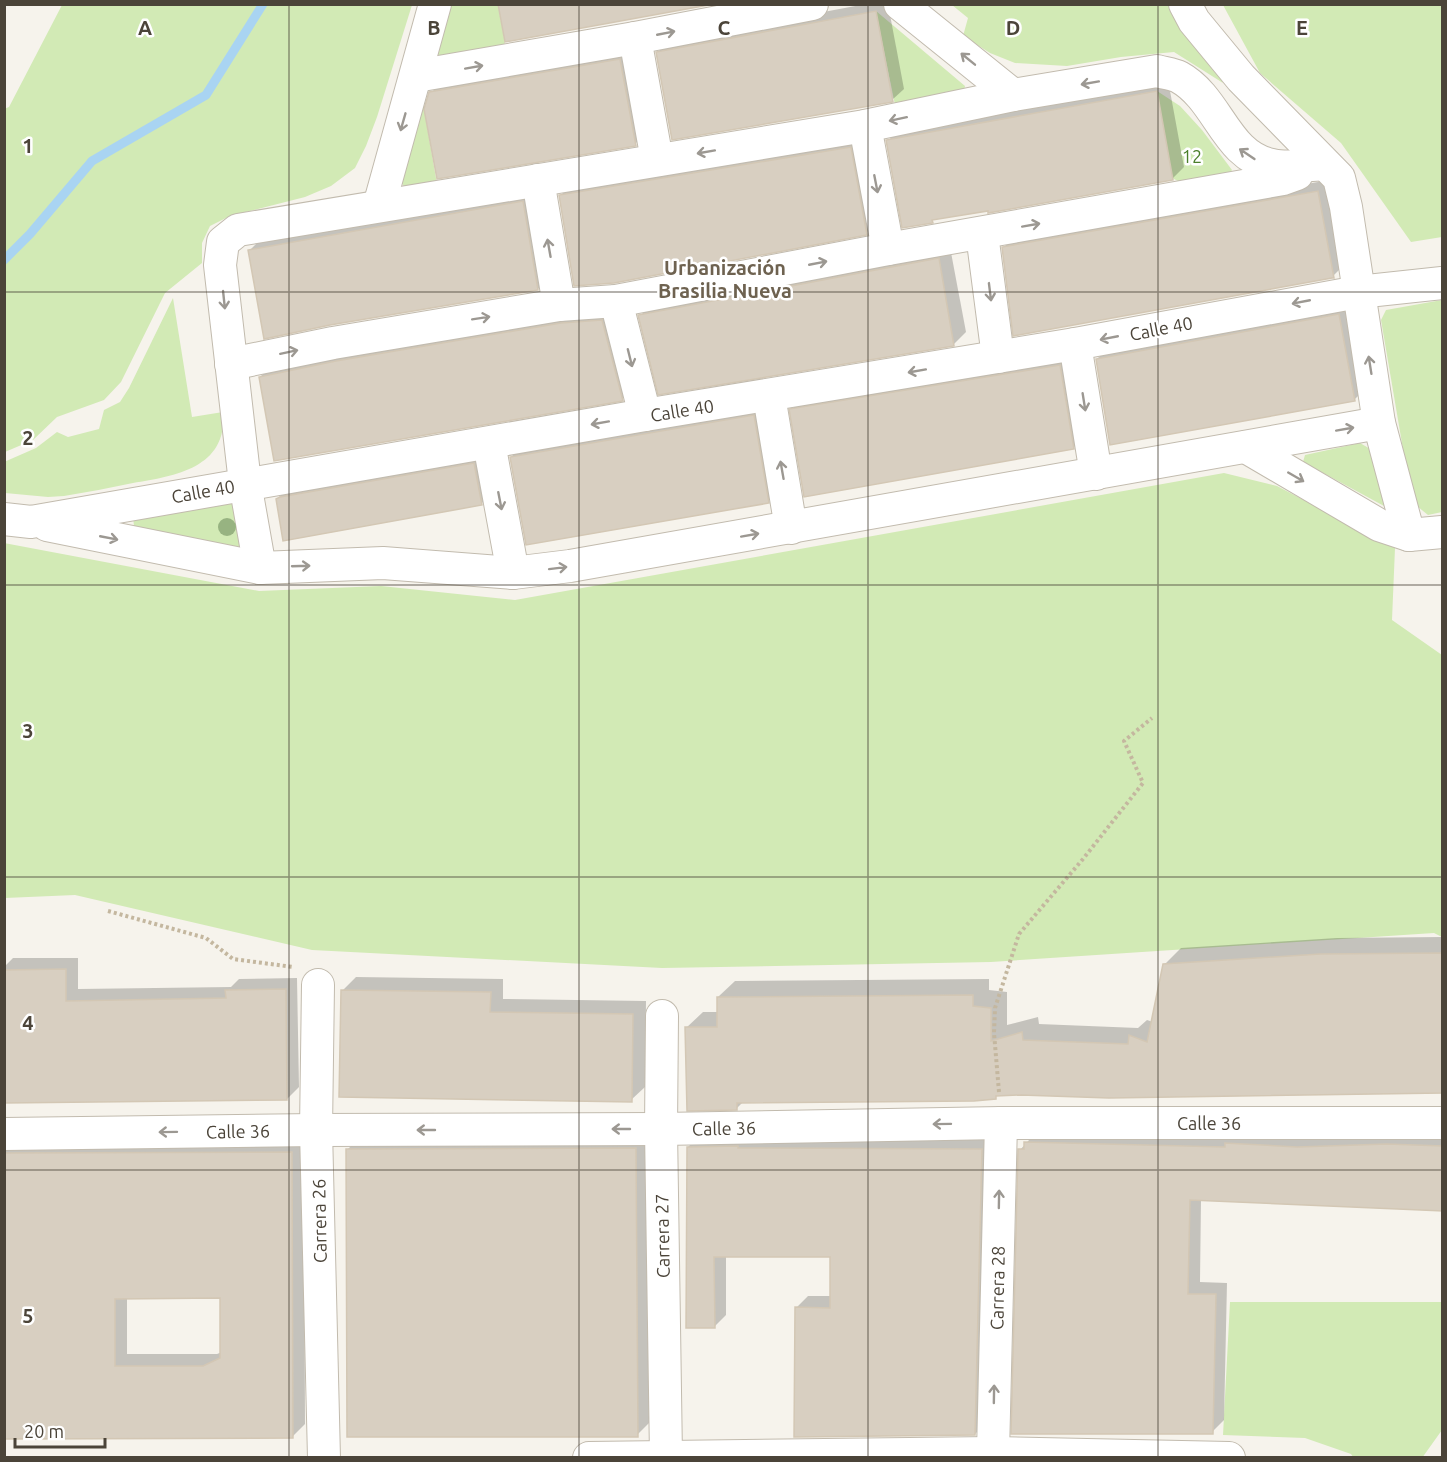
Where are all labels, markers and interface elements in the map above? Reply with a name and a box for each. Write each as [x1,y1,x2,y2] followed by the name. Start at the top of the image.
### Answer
[138,16,152,39] text: A
[427,16,441,39] text: B
[718,16,731,39] text: C
[1006,16,1020,39] text: D
[1296,16,1308,39] text: E
[655,27,675,38] one-way arrow
[960,52,976,65] one-way arrow
[463,61,483,72] one-way arrow
[1080,77,1100,88] one-way arrow
[397,112,408,131] one-way arrow
[889,114,908,125] one-way arrow
[22,134,34,157] text: 1
[696,146,716,157] one-way arrow
[1182,146,1202,166] park label: 12
[1239,147,1256,160] one-way arrow
[871,173,882,193] one-way arrow
[1020,219,1040,230] one-way arrow
[543,238,554,258] one-way arrow
[658,256,792,302] district label: Urbanización Brasilia Nueva
[808,257,827,268] one-way arrow
[984,281,995,301] one-way arrow
[219,290,230,309] one-way arrow
[1292,297,1311,308] one-way arrow
[1128,312,1194,344] street label: Calle 40
[470,313,490,324] one-way arrow
[1100,333,1119,344] one-way arrow
[279,346,298,357] one-way arrow
[625,348,637,367] one-way arrow
[1364,356,1375,375] one-way arrow
[908,366,927,377] one-way arrow
[1079,392,1090,412] one-way arrow
[649,395,715,425] street label: Calle 40
[591,418,611,429] one-way arrow
[1334,423,1354,434] one-way arrow
[22,426,34,449] text: 2
[776,460,787,480] one-way arrow
[1287,471,1304,483] one-way arrow
[170,476,236,506] street label: Calle 40
[495,490,506,510] one-way arrow
[740,529,760,540] one-way arrow
[99,532,118,544] one-way arrow
[290,561,310,572] one-way arrow
[548,562,568,573] one-way arrow
[22,719,34,742] text: 3
[22,1011,34,1034] text: 4
[1177,1113,1241,1133] street label: Calle 36
[692,1117,756,1139] street label: Calle 36
[933,1118,953,1130] one-way arrow
[206,1120,270,1142] street label: Calle 36
[612,1123,632,1135] one-way arrow
[417,1124,437,1136] one-way arrow
[159,1126,179,1138] one-way arrow
[308,1179,330,1263] street label: Carrera 26
[993,1190,1005,1210] one-way arrow
[651,1194,673,1278] street label: Carrera 27
[986,1246,1008,1330] street label: Carrera 28
[22,1304,34,1327] text: 5
[989,1385,1000,1405] one-way arrow
[15,1411,105,1449] scale bar
[24,1421,64,1441] text: 20 m

